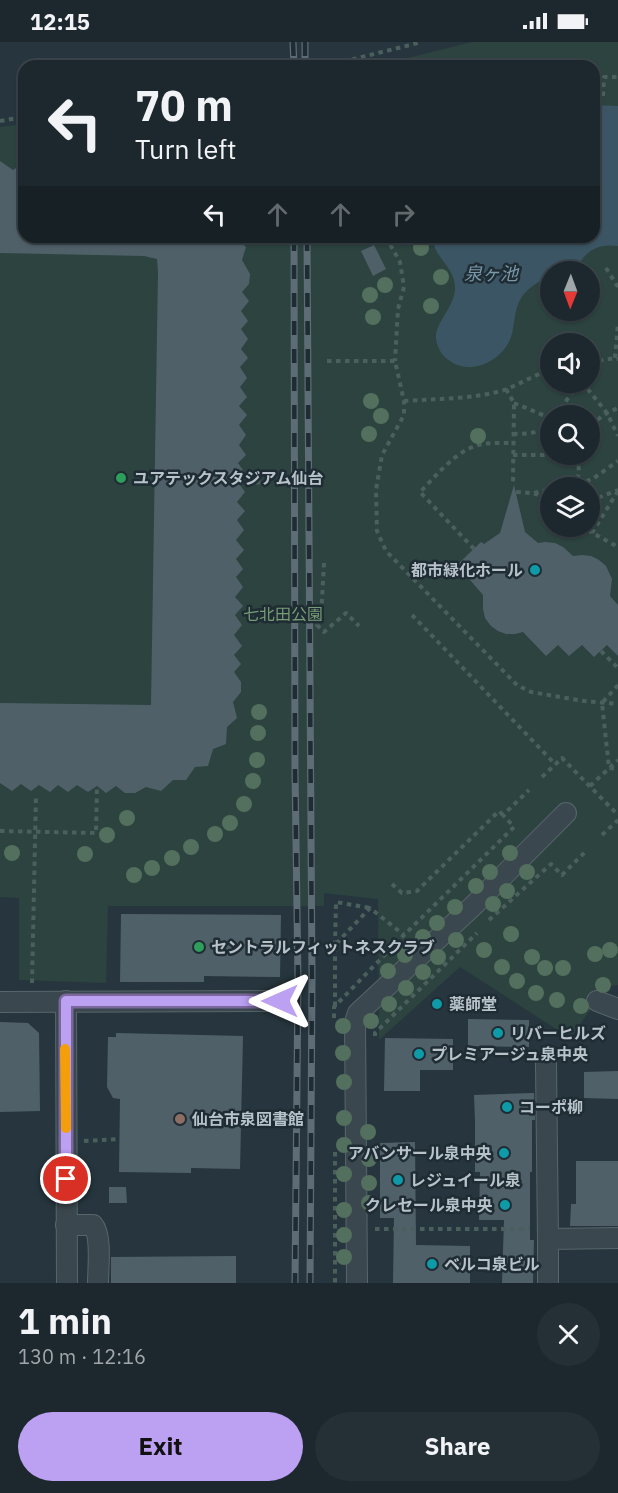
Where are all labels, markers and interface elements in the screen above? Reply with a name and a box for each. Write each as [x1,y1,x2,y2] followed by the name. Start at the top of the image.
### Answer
[30,7,90,36] text: 12:15
[135,78,233,133] text: 70 m
[36,84,114,162] icon: left
[135,131,236,166] text: Turn left
[198,198,231,231] icon: left
[261,198,294,231] icon: ahead
[324,198,357,231] icon: ahead
[387,198,420,231] icon: right
[540,261,600,321] north arrow
[540,261,600,537] map controls
[464,262,520,285] water label: 泉ヶ池
[540,333,600,393] button: sound
[540,405,600,465] button: search
[133,468,323,488] place label: ユアテックスタジアム仙台
[114,471,128,485] marker: ユアテックスタジアム仙台
[540,477,600,537] button: layers
[411,560,523,580] place label: 都市緑化ホール
[528,563,542,577] marker: 都市緑化ホール
[243,604,323,624] park label: 七北田公園
[211,937,435,957] place label: セントラルフィットネスクラブ
[192,940,206,954] marker: セントラルフィットネスクラブ
[248,969,312,1033] position arrow
[449,994,497,1014] place label: 薬師堂
[430,997,444,1011] marker: 薬師堂
[510,1023,606,1043] place label: リバーヒルズ
[491,1026,505,1040] marker: リバーヒルズ
[431,1044,589,1064] place label: プレミアージュ泉中央
[412,1047,426,1061] marker: プレミアージュ泉中央
[519,1097,583,1117] place label: コーポ柳
[500,1100,514,1114] marker: コーポ柳
[191,1109,304,1129] place label: 仙台市泉図書館
[173,1112,187,1126] marker: 仙台市泉図書館
[348,1143,492,1163] place label: アバンサール泉中央
[497,1146,511,1160] marker: アバンサール泉中央
[40,1153,91,1204] pin
[49,1162,82,1195] icon: arrive
[410,1170,521,1190] place label: レジュイール泉
[391,1173,405,1187] marker: レジュイール泉
[365,1195,493,1215] place label: クレセール泉中央
[498,1198,512,1212] marker: クレセール泉中央
[444,1254,540,1274] place label: ベルコ泉ビル
[425,1257,439,1271] marker: ベルコ泉ビル
[18,1297,112,1344] text: 1 min
[537,1303,600,1366] button: close
[18,1343,146,1370] text: 130 m · 12:16
[18,1412,303,1481] button: Exit
[315,1412,600,1481] button: Share

